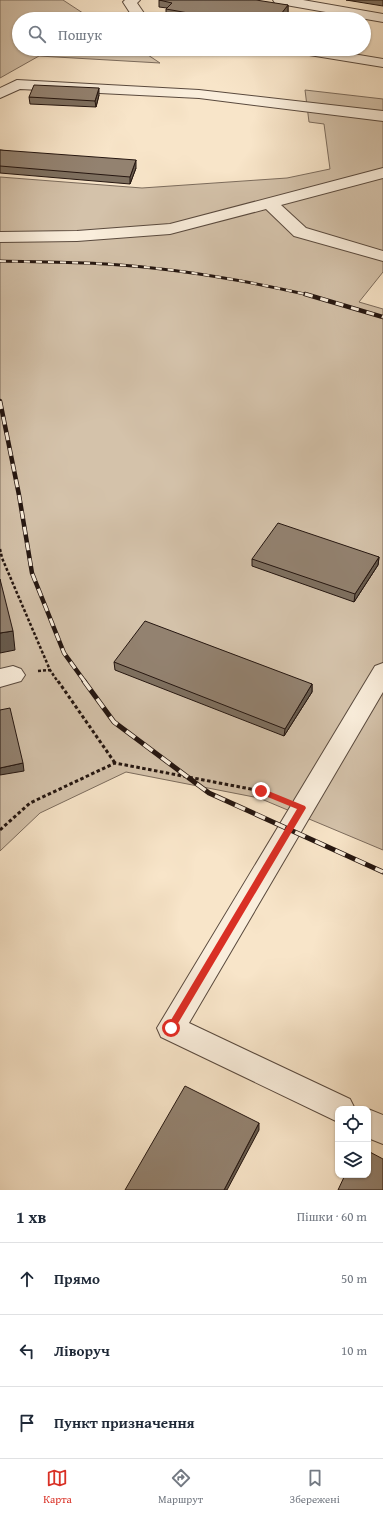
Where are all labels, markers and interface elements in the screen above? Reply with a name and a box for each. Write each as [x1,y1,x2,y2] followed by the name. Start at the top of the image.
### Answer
[12,12,371,56] search box
[26,23,48,45] icon: search
[58,24,102,45] text: Пошук
[252,782,270,800] route end
[162,1019,180,1037] route start
[335,1106,371,1178] map controls
[335,1106,371,1142] button: locate
[335,1142,371,1178] button: layers
[16,1204,46,1229] text: 1 хв
[297,1207,367,1226] text: Пішки · 60 m
[16,1268,38,1290] icon: ahead
[54,1268,100,1289] text: Прямо
[341,1269,367,1288] text: 50 m
[16,1340,38,1362] icon: left
[54,1340,110,1361] text: Ліворуч
[341,1341,367,1360] text: 10 m
[16,1412,38,1434] icon: arrive
[54,1412,195,1433] text: Пункт призначення
[43,1467,72,1507] tab: Карта
[158,1467,203,1507] tab: Маршрут
[289,1467,340,1507] tab: Збережені

